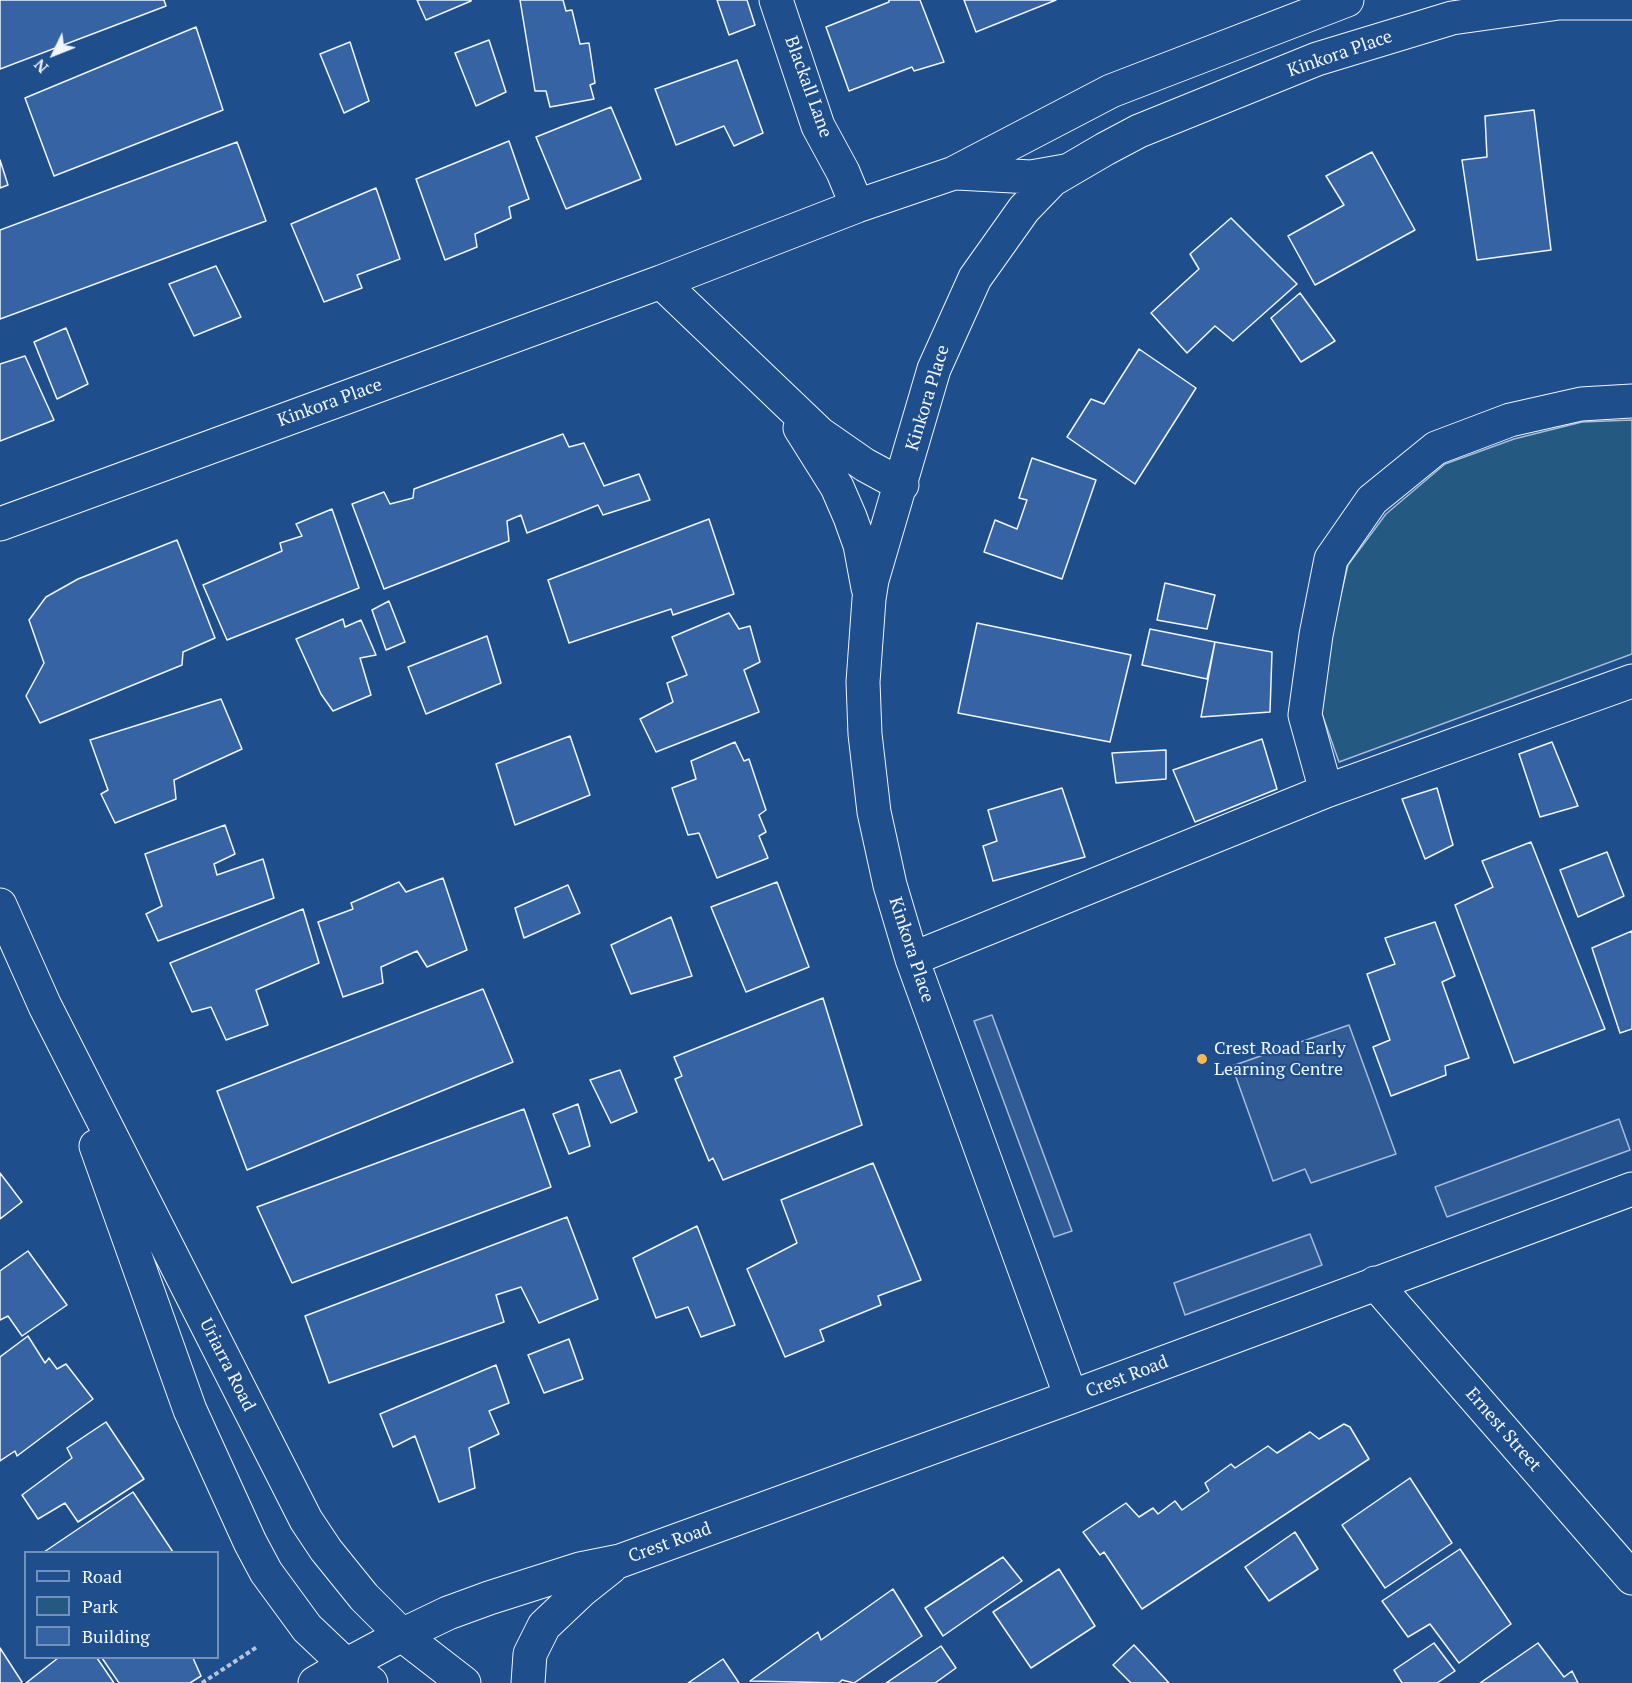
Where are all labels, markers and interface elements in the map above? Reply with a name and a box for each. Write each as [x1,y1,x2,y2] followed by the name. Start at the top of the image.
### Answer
[24,24,84,84] north arrow
[1285,26,1395,82] street label: Kinkora Place
[780,33,836,141] street label: Blackall Lane
[29,54,53,78] text: N
[902,342,954,454] street label: Kinkora Place
[275,374,385,432] street label: Kinkora Place
[884,895,938,1005] street label: Kinkora Place
[1214,1038,1346,1080] place label: Crest Road Early Learning Centre
[1195,1052,1209,1066] marker: Crest Road Early Learning Centre
[194,1315,260,1415] street label: Uriarra Road
[1083,1351,1171,1403] street label: Crest Road
[1461,1384,1545,1476] street label: Ernest Street
[626,1518,714,1568] street label: Crest Road
[24,1551,219,1659] legend
[82,1564,122,1588] text: Road
[82,1594,118,1618] text: Park
[82,1624,150,1648] text: Building

